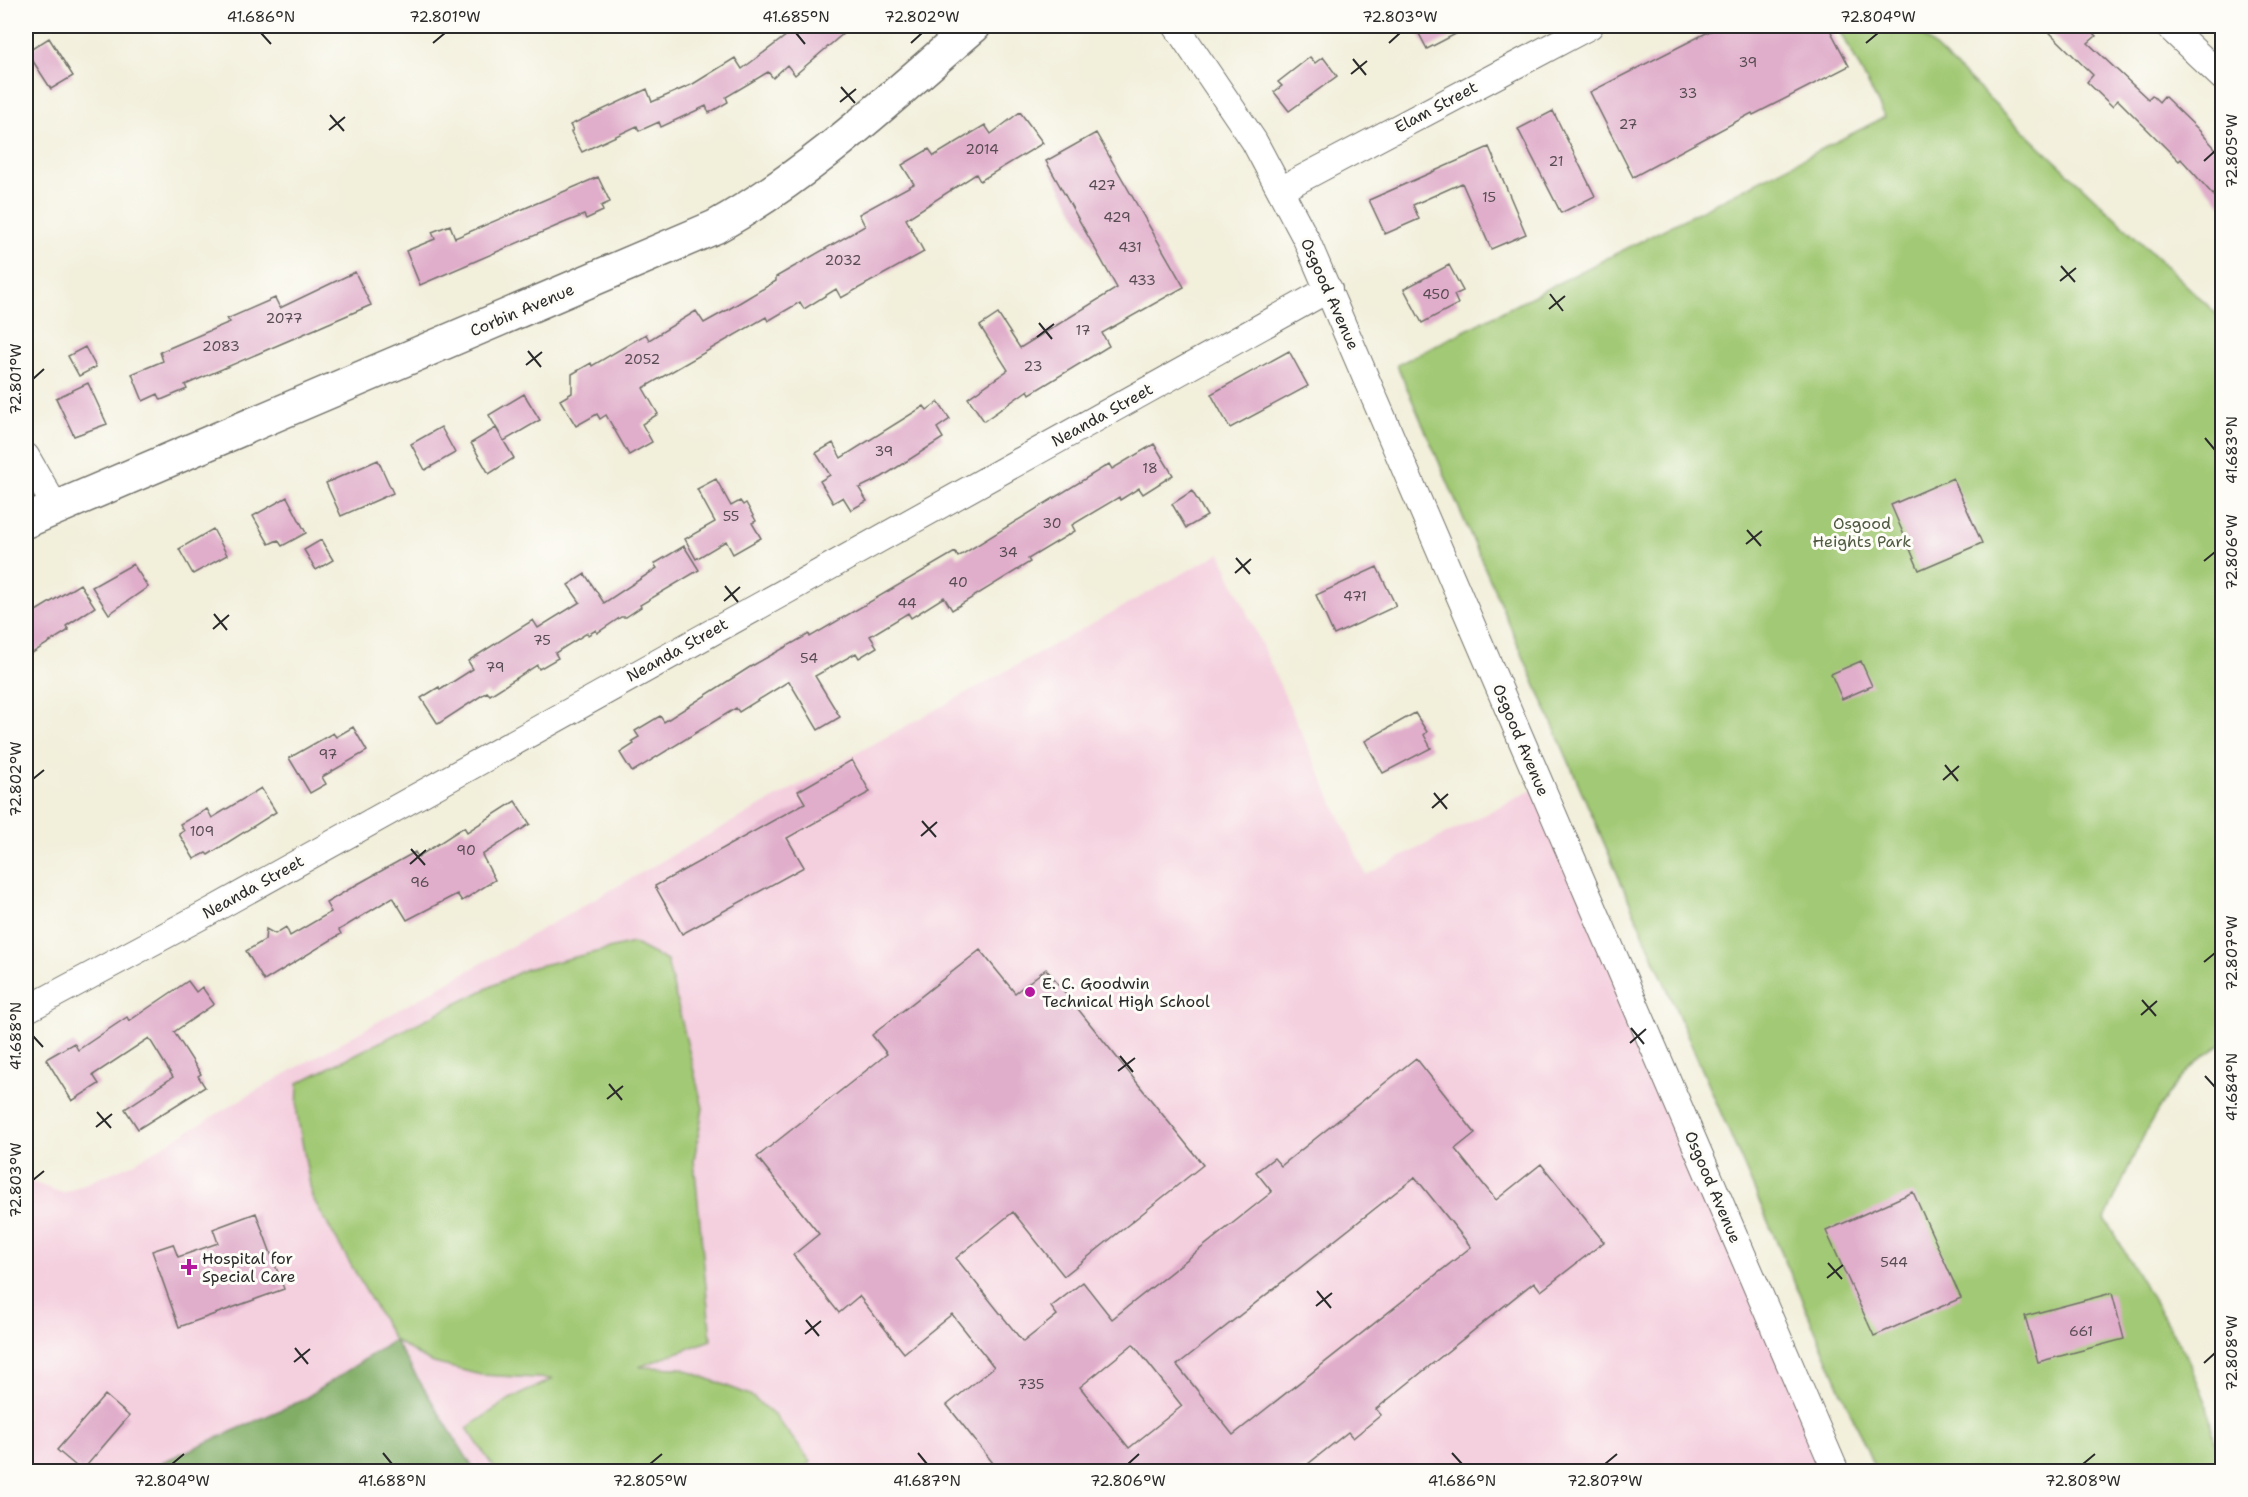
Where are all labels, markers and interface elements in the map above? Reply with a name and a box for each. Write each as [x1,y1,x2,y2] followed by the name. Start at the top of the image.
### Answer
[227,7,295,27] text: 41.686°N
[409,7,481,27] text: 72.801°W
[762,7,830,27] text: 41.685°N
[884,7,960,27] text: 72.802°W
[1362,7,1438,27] text: 72.803°W
[1840,7,1916,27] text: 72.804°W
[1739,53,1757,71] house number: 39
[1391,76,1481,138] street label: Elam Street
[1679,84,1697,102] house number: 33
[2222,114,2242,188] text: 72.805°W
[1619,115,1637,133] house number: 27
[965,140,999,158] house number: 2014
[1549,152,1563,170] house number: 21
[1088,176,1116,194] house number: 427
[1482,188,1496,206] house number: 15
[1103,208,1131,226] house number: 429
[1296,235,1364,353] street label: Osgood Avenue
[1118,238,1142,256] house number: 431
[824,251,862,269] house number: 2032
[1128,271,1156,289] house number: 433
[467,279,577,341] street label: Corbin Avenue
[1422,285,1450,303] house number: 450
[265,309,303,327] house number: 2077
[1076,321,1090,339] house number: 17
[202,337,240,355] house number: 2083
[6,343,26,415] text: 72.801°W
[624,350,660,368] house number: 2052
[1024,357,1042,375] house number: 23
[1047,378,1157,452] street label: Neanda Street
[2222,416,2242,484] text: 41.683°N
[875,442,893,460] house number: 39
[1142,459,1158,477] house number: 18
[723,507,739,525] house number: 55
[1813,513,1911,552] park label: Osgood Heights Park
[1042,514,1062,532] house number: 30
[2222,514,2242,590] text: 72.806°W
[998,543,1018,561] house number: 34
[948,573,968,591] house number: 40
[1343,587,1367,605] house number: 471
[897,594,917,612] house number: 44
[622,613,732,687] street label: Neanda Street
[533,631,551,649] house number: 75
[800,649,818,667] house number: 54
[485,658,505,676] house number: 79
[1488,681,1554,799] street label: Osgood Avenue
[6,741,26,817] text: 72.802°W
[319,745,337,763] house number: 97
[190,822,214,840] house number: 109
[456,841,476,859] house number: 90
[198,850,308,924] street label: Neanda Street
[410,873,430,891] house number: 96
[2222,915,2242,991] text: 72.807°W
[1042,973,1210,1012] place label: E. C. Goodwin Technical High School
[1023,985,1037,999] marker: E. C. Goodwin Technical High School
[6,1002,26,1070] text: 41.688°N
[2222,1053,2242,1121] text: 41.684°N
[1680,1128,1746,1246] street label: Osgood Avenue
[6,1142,26,1218] text: 72.803°W
[202,1248,296,1287] place label: Hospital for Special Care
[1880,1253,1908,1271] house number: 544
[180,1258,198,1276] marker: Hospital for Special Care
[2222,1315,2242,1391] text: 72.808°W
[2069,1322,2093,1340] house number: 661
[1018,1375,1044,1393] house number: 735
[134,1471,210,1491] text: 72.804°W
[358,1471,426,1491] text: 41.688°N
[613,1471,687,1491] text: 72.805°W
[893,1471,961,1491] text: 41.687°N
[1090,1471,1166,1491] text: 72.806°W
[1428,1471,1496,1491] text: 41.686°N
[1567,1471,1643,1491] text: 72.807°W
[2045,1471,2121,1491] text: 72.808°W

